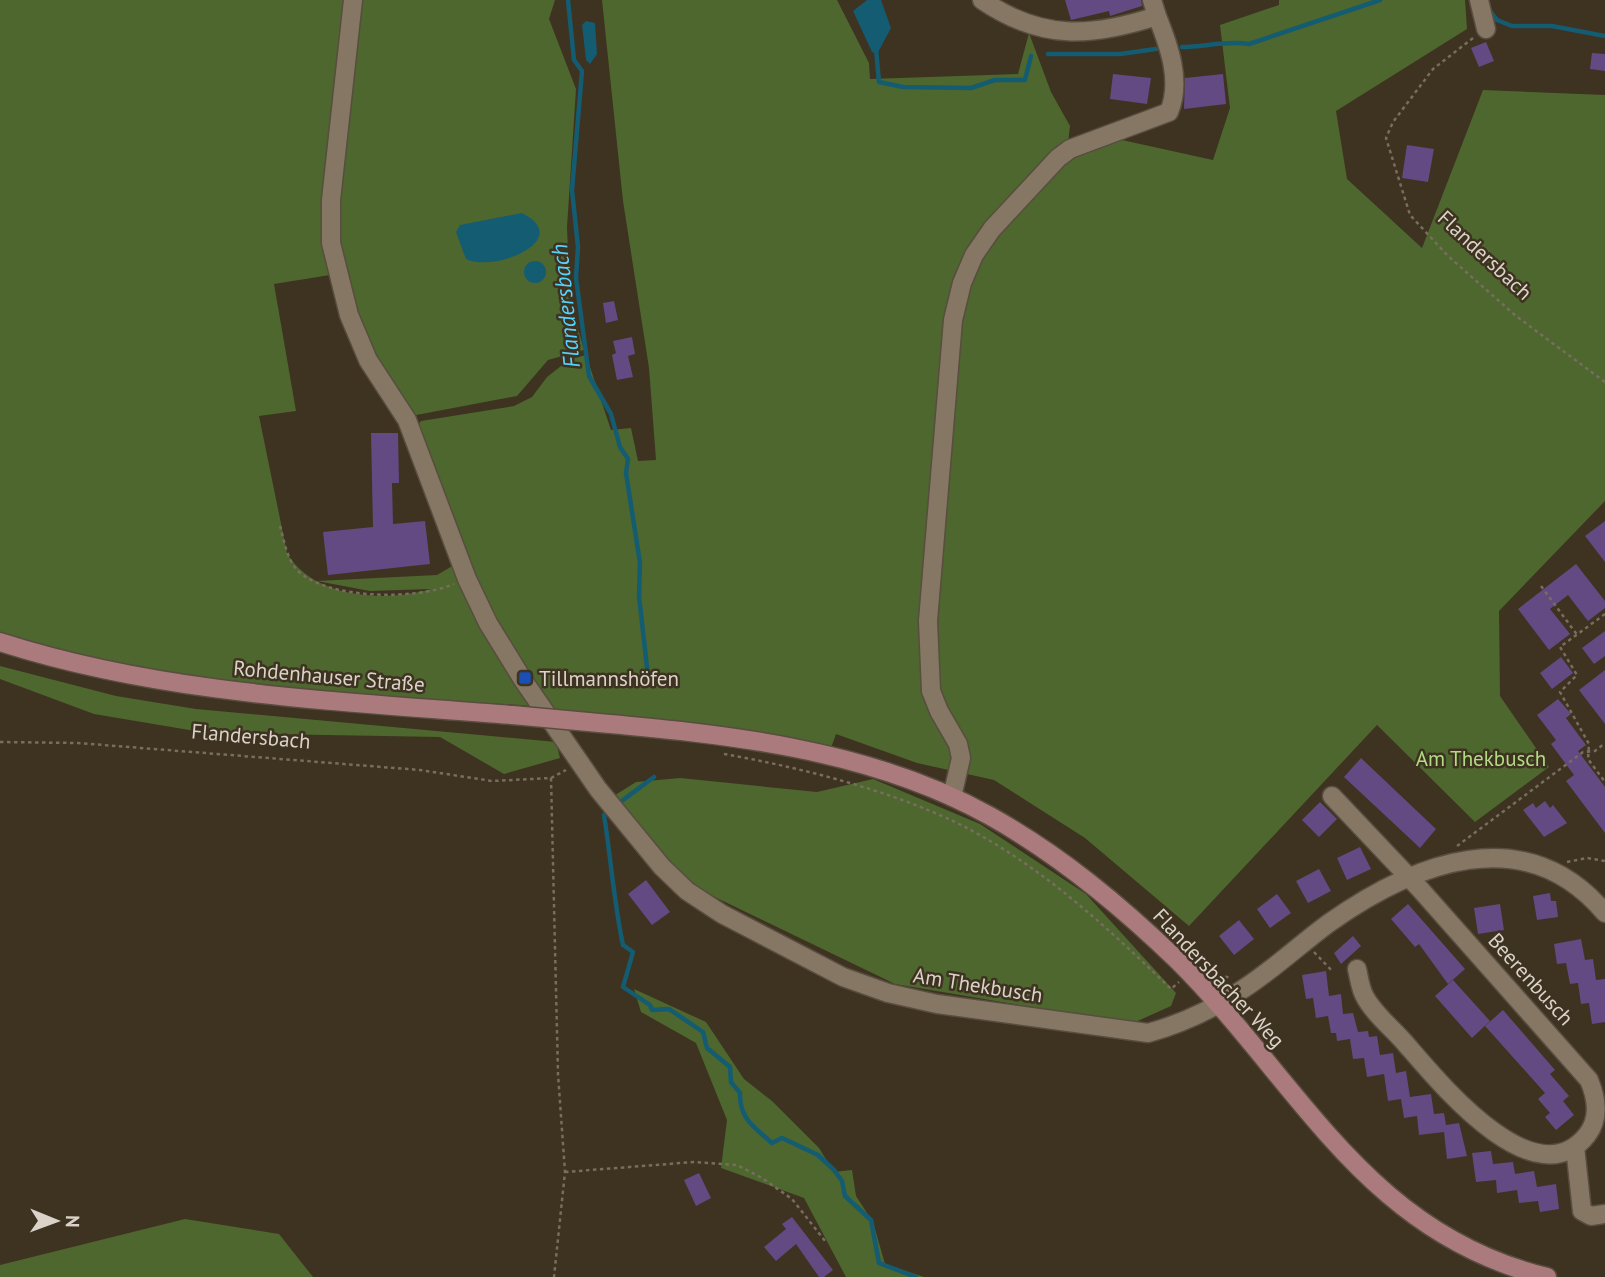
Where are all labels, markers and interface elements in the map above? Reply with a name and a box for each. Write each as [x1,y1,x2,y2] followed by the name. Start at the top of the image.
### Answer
[1432,204,1538,306] street label: Flandersbach
[544,242,586,370] water label: Flandersbach
[232,654,426,698] street label: Rohdenhauser Straße
[539,665,679,692] place label: Tillmannshöfen
[517,670,533,686] marker: Tillmannshöfen
[190,717,312,755] street label: Flandersbach
[1416,745,1546,772] park label: Am Thekbusch
[1147,903,1291,1053] street label: Flandersbacher Weg
[1482,927,1580,1031] street label: Beerenbusch
[911,961,1045,1009] street label: Am Thekbusch
[21,1186,91,1256] north arrow
[61,1215,85,1228] text: N

